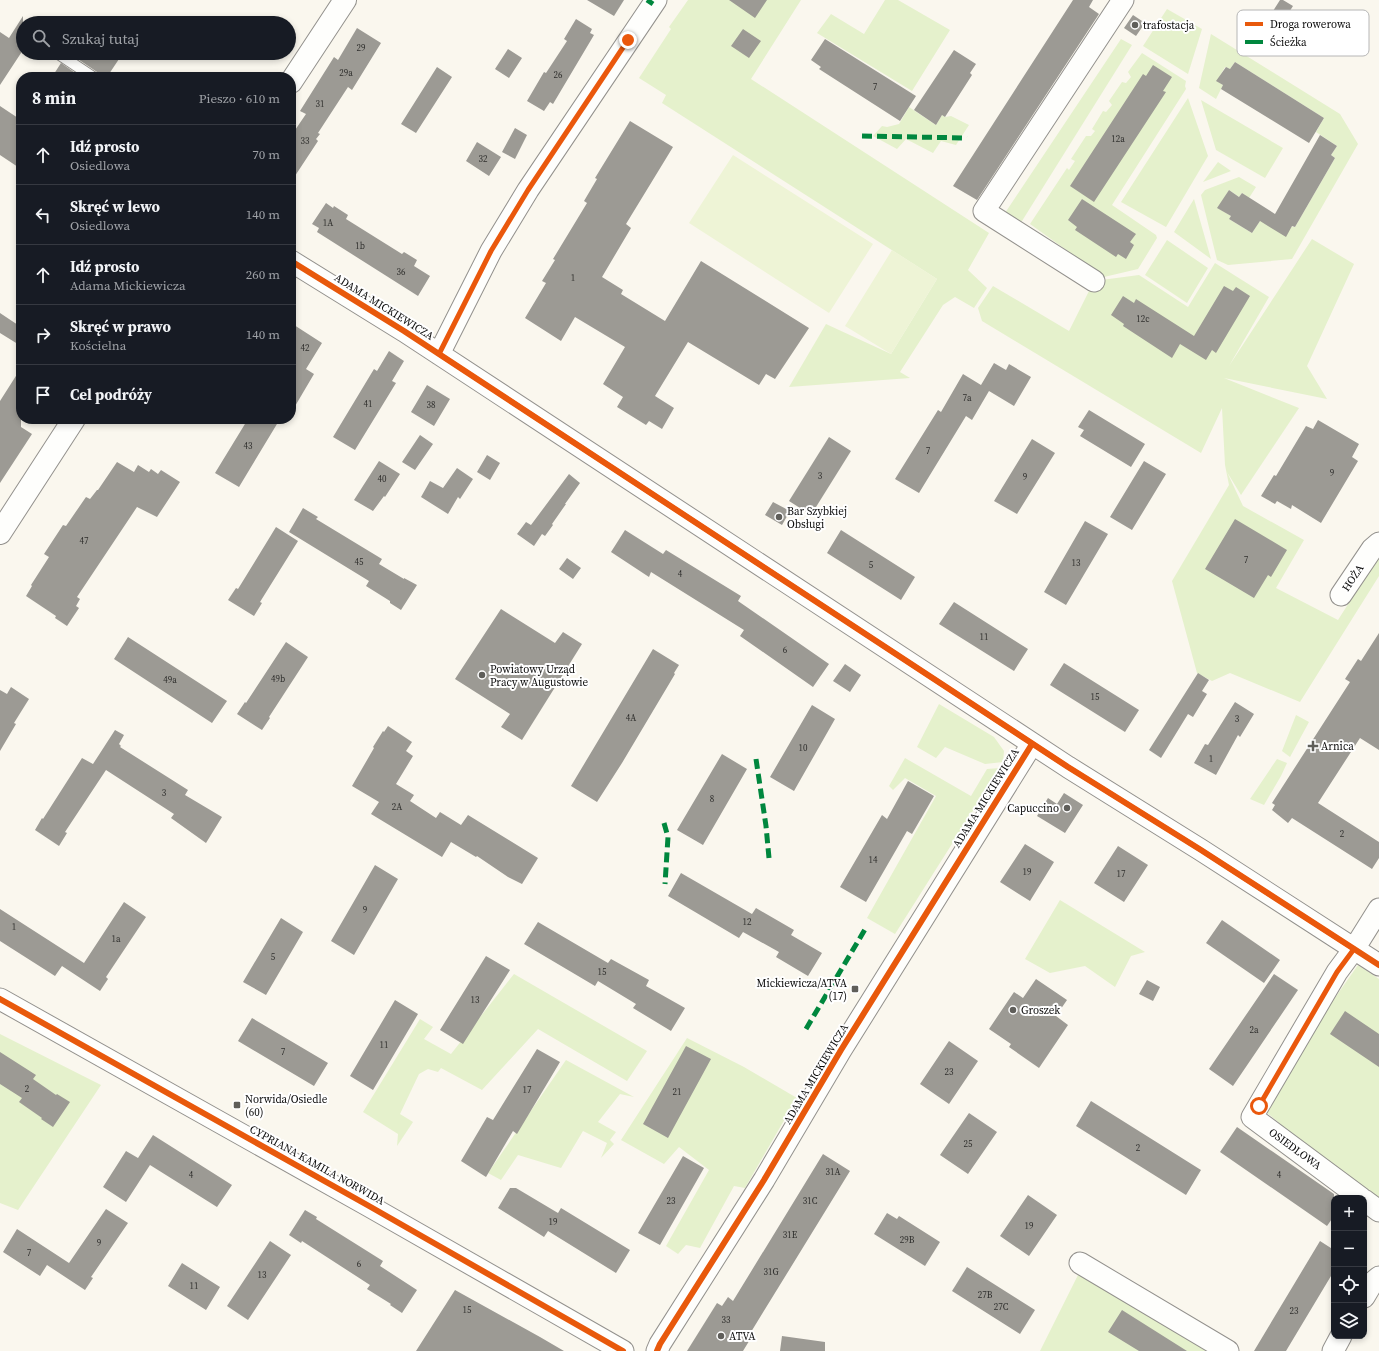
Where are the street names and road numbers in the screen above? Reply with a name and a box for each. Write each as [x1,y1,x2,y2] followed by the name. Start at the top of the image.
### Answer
[331,270,437,344] street label: ADAMA MICKIEWICZA
[1339,561,1368,594] street label: HOŻA
[949,745,1023,851] street label: ADAMA MICKIEWICZA
[780,1020,852,1127] street label: ADAMA MICKIEWICZA
[247,1122,388,1209] street label: CYPRIANA KAMILA NORWIDA
[1266,1125,1325,1174] street label: OSIEDLOWA

